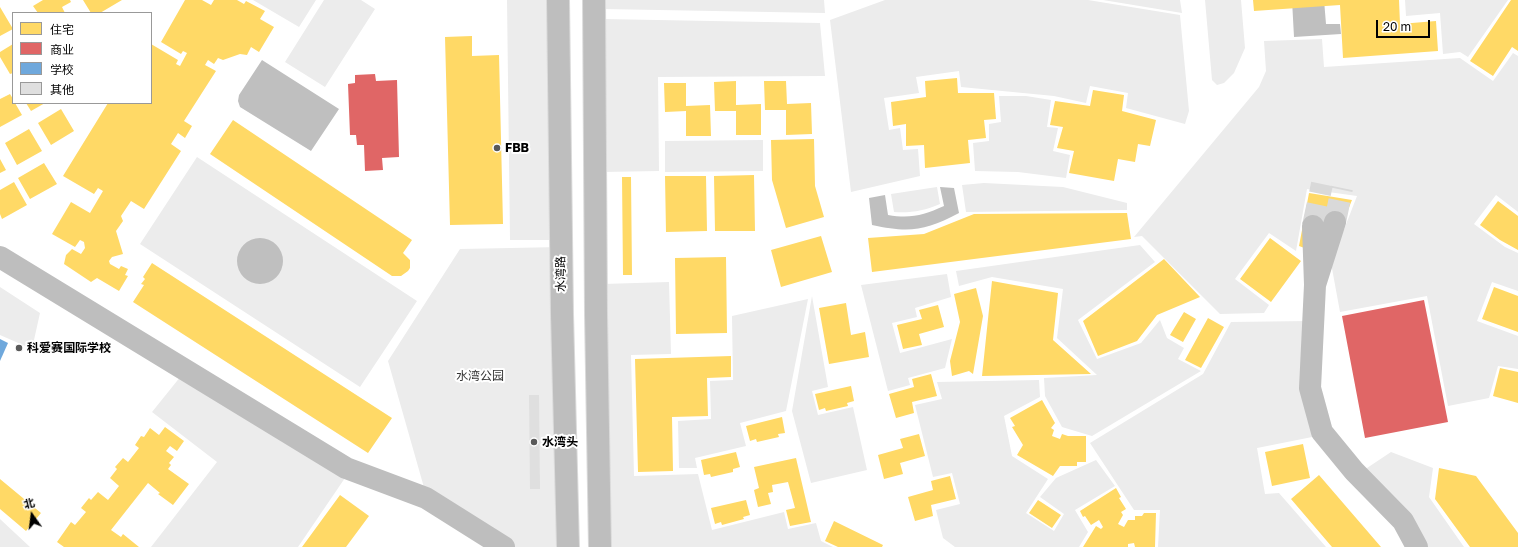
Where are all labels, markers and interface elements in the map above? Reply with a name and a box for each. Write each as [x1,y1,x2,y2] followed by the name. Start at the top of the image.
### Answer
[12,12,152,104] legend
[1378,12,1432,38] scale bar
[1383,19,1411,34] text: 20 m
[50,22,74,37] text: 住宅
[50,42,74,57] text: 商业
[50,62,74,77] text: 学校
[50,82,74,97] text: 其他
[505,141,529,155] place label: FBB
[492,143,502,153] marker: FBB
[553,256,569,292] street label: 水湾路
[27,341,111,355] place label: 科爱赛国际学校
[14,343,24,353] marker: 科爱赛国际学校
[456,369,504,383] park label: 水湾公园
[542,435,578,449] place label: 水湾头
[529,437,539,447] marker: 水湾头
[12,495,52,535] north arrow
[22,495,36,511] text: 北

